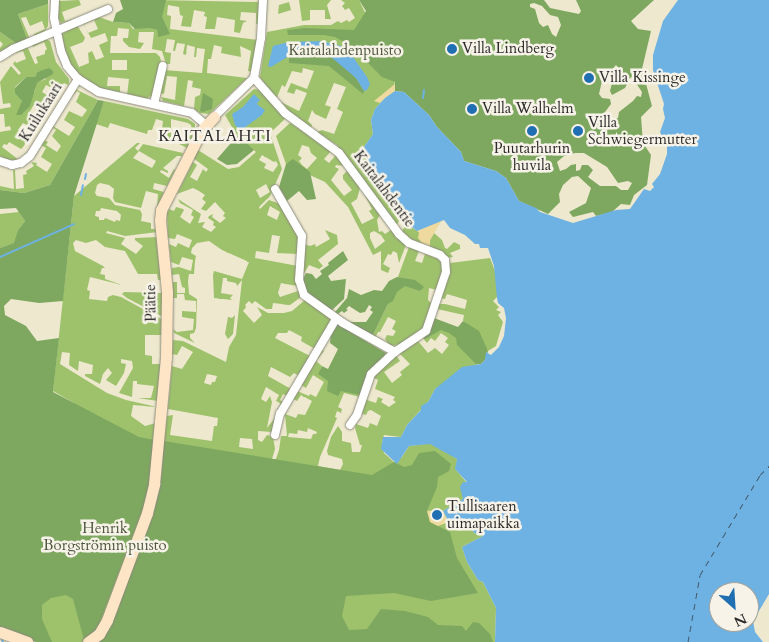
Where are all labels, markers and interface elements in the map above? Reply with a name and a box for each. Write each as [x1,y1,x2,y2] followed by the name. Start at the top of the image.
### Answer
[462,40,554,58] place label: Villa Lindberg
[288,42,402,60] park label: Kaitalahdenpuisto
[446,43,458,55] marker: Villa Lindberg
[599,69,686,87] place label: Villa Kissinge
[583,72,595,84] marker: Villa Kissinge
[16,79,66,145] street label: Kuilukaari
[482,100,574,118] place label: Villa Walhelm
[466,103,478,115] marker: Villa Walhelm
[588,113,697,148] place label: Villa Schwiegermutter
[526,125,538,137] marker: Puutarhurin huvila
[572,125,584,137] marker: Villa Schwiegermutter
[157,126,273,146] district label: KAITALAHTI
[494,139,570,174] place label: Puutarhurin huvila
[350,147,418,231] street label: Kaitalahdentie
[142,284,160,322] street label: Päätie
[447,497,520,532] place label: Tullisaaren uimapaikka
[431,509,443,521] marker: Tullisaaren uimapaikka
[43,519,167,554] park label: Henrik Borgströmin puisto
[709,582,759,632] north arrow
[731,609,750,631] text: N

